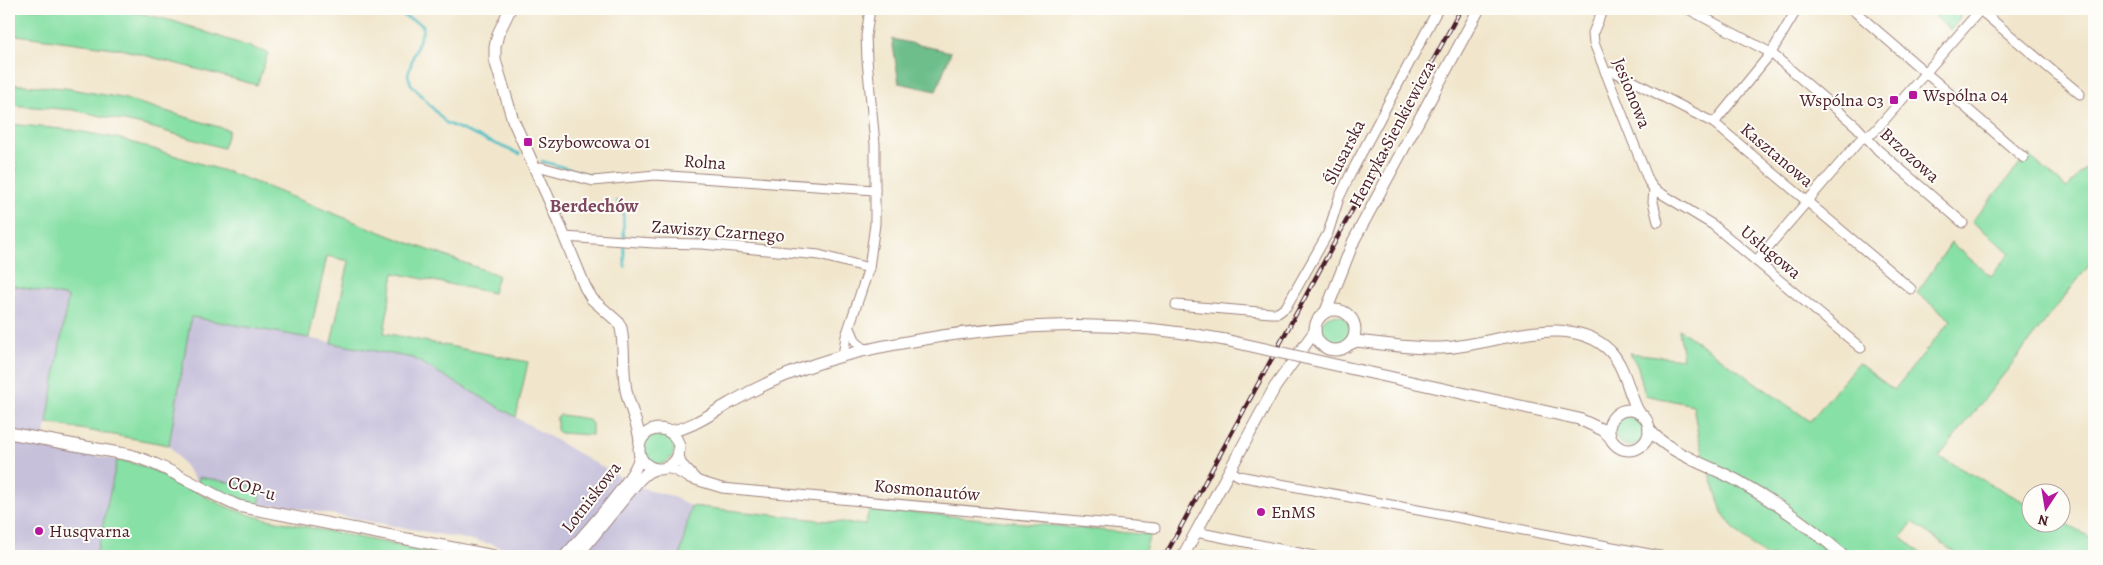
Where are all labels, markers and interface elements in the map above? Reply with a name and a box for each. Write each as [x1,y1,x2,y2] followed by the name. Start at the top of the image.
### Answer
[1607,54,1657,132] street label: Jesionowa
[1343,56,1441,212] street label: Henryka Sienkiewicza
[1922,83,2008,107] place label: Wspólna 04
[1798,88,1884,112] place label: Wspólna 03
[1907,89,1919,101] marker: Wspólna 04
[1888,94,1900,106] marker: Wspólna 03
[1317,115,1371,189] street label: Ślusarska
[1735,117,1819,193] street label: Kasztanowa
[1875,122,1945,189] street label: Brzozowa
[538,130,650,154] place label: Szybowcowa 01
[522,136,534,148] marker: Szybowcowa 01
[683,149,727,175] street label: Rolna
[550,193,639,219] district label: Berdechów
[651,214,785,248] street label: Zawiszy Czarnego
[1735,219,1807,285] street label: Usługowa
[556,456,627,538] street label: Lotniskowa
[225,470,279,506] street label: COP-u
[873,473,981,507] street label: Kosmonautów
[2020,482,2070,532] north arrow
[1271,500,1316,524] place label: EnMS
[1255,506,1267,518] marker: EnMS
[2036,510,2050,531] text: N
[49,519,131,543] place label: Husqvarna
[33,525,45,537] marker: Husqvarna

